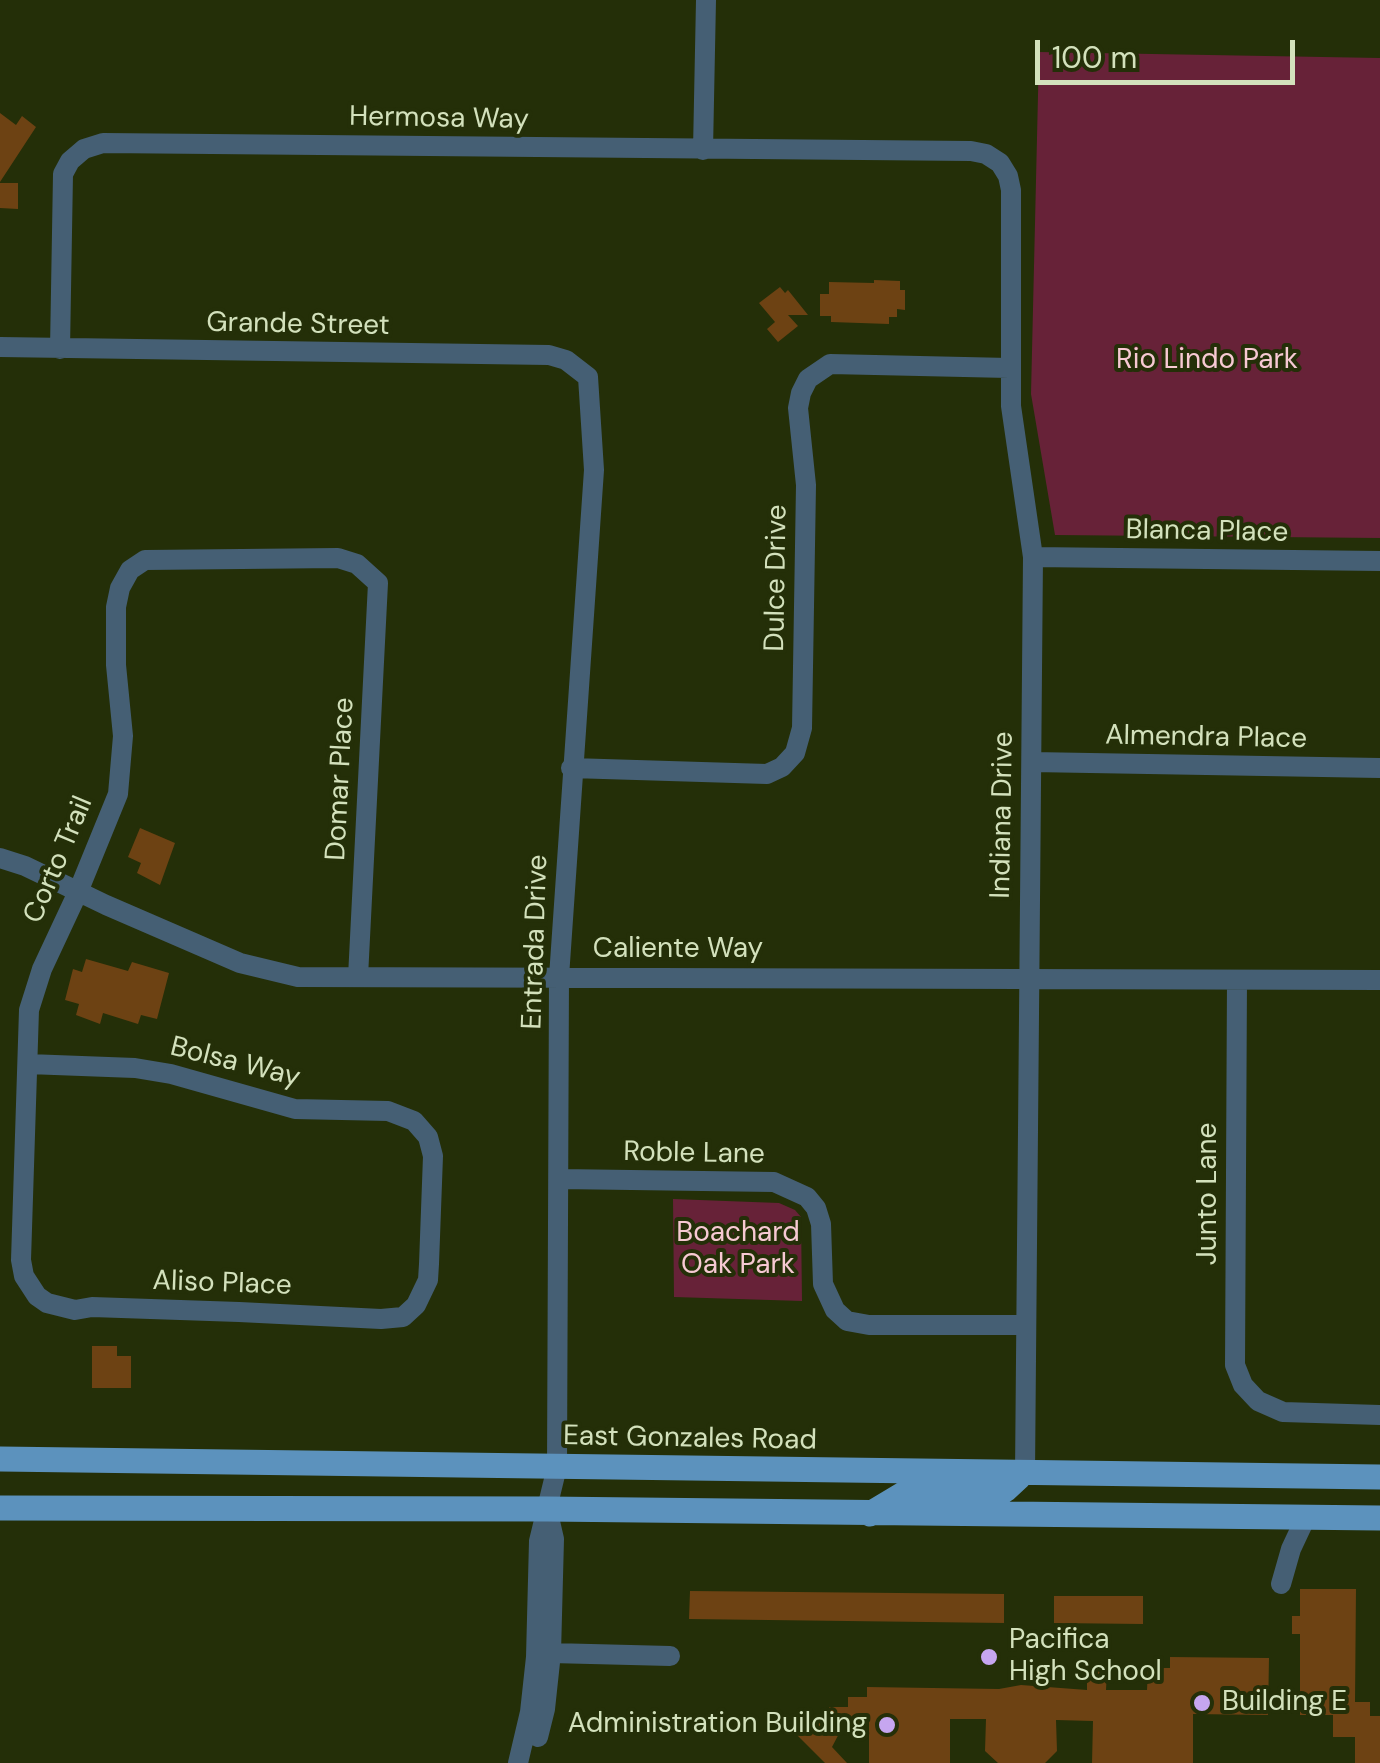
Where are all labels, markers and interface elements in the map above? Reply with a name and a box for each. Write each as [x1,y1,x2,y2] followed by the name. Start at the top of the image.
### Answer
[1040,20,1300,82] scale bar
[1052,38,1137,77] text: 100 m
[349,101,529,137] street label: Hermosa Way
[206,307,390,343] street label: Grande Street
[1116,344,1298,378] park label: Rio Lindo Park
[759,504,795,652] street label: Dulce Drive
[1125,514,1289,550] street label: Blanca Place
[320,696,362,862] street label: Domar Place
[1105,719,1307,757] street label: Almendra Place
[985,731,1021,899] street label: Indiana Drive
[17,792,101,928] street label: Corto Trail
[516,854,556,1030] street label: Entrada Drive
[593,933,763,967] street label: Caliente Way
[167,1031,303,1095] street label: Bolsa Way
[1192,1123,1226,1265] street label: Junto Lane
[623,1136,765,1172] street label: Roble Lane
[676,1217,800,1283] park label: Boachard Oak Park
[152,1265,292,1303] street label: Aliso Place
[563,1420,817,1458] street label: East Gonzales Road
[1009,1624,1162,1690] place label: Pacifica High School
[978,1646,1000,1668] marker: Pacifica High School
[1222,1686,1347,1720] place label: Building E
[1191,1692,1213,1714] marker: Building E
[568,1708,867,1742] place label: Administration Building
[876,1714,898,1736] marker: Administration Building

